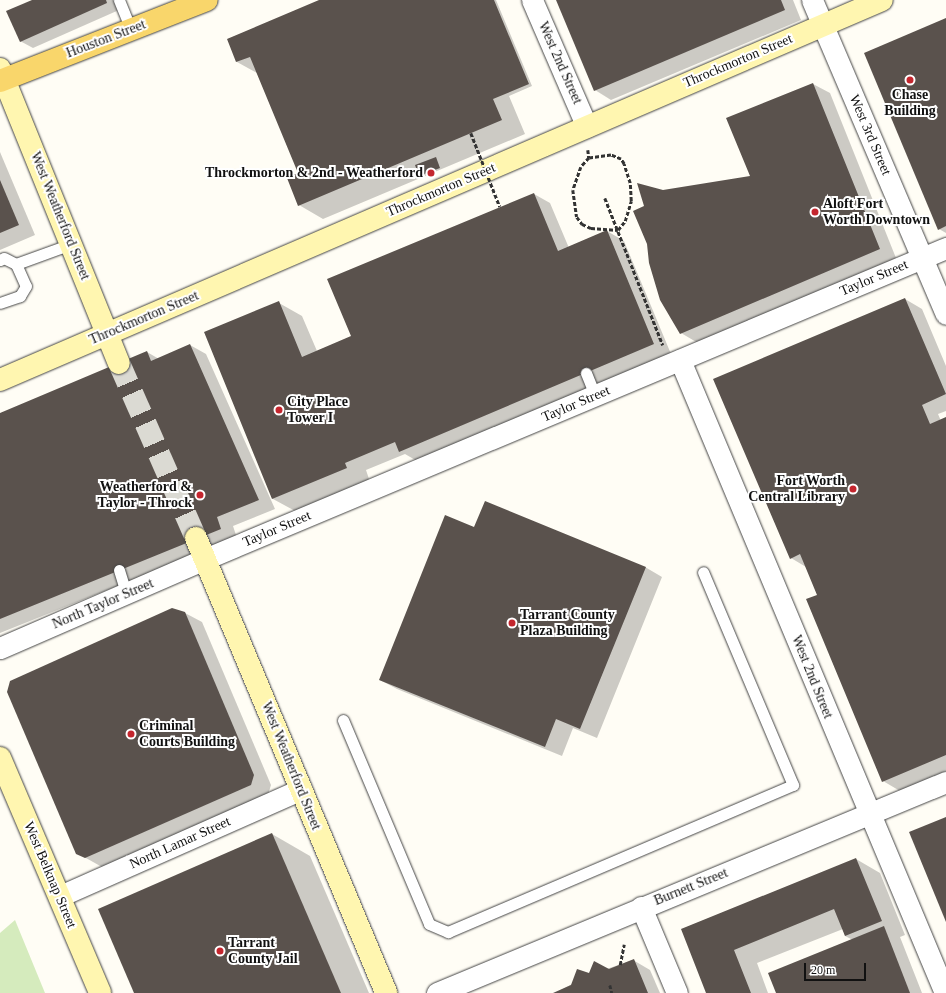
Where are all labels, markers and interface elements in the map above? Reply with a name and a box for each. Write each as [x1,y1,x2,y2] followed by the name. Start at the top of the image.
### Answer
[64,16,148,62] street label: Houston Street
[534,19,586,107] street label: West 2nd Street
[681,30,795,92] street label: Throckmorton Street
[905,75,915,85] marker: Chase Building
[884,87,936,120] place label: Chase Building
[845,92,895,178] street label: West 3rd Street
[27,149,93,283] street label: West Weatherford Street
[384,159,498,221] street label: Throckmorton Street
[205,165,423,181] place label: Throckmorton & 2nd - Weatherford
[426,168,436,178] marker: Throckmorton & 2nd - Weatherford
[823,196,930,228] place label: Aloft Fort Worth Downtown
[810,207,820,217] marker: Aloft Fort Worth Downtown
[837,256,911,300] street label: Taylor Street
[87,287,201,349] street label: Throckmorton Street
[539,382,613,426] street label: Taylor Street
[287,394,348,426] place label: City Place Tower I
[274,405,284,415] marker: City Place Tower I
[748,473,845,506] place label: Fort Worth Central Library
[97,479,192,512] place label: Weatherford & Taylor - Throck
[848,484,858,494] marker: Fort Worth Central Library
[195,490,205,500] marker: Weatherford & Taylor - Throck
[240,507,314,551] street label: Taylor Street
[50,575,156,633] street label: North Taylor Street
[520,607,615,640] place label: Tarrant County Plaza Building
[507,618,517,628] marker: Tarrant County Plaza Building
[788,633,836,721] street label: West 2nd Street
[258,699,324,833] street label: West Weatherford Street
[139,718,235,750] place label: Criminal Courts Building
[126,729,136,739] marker: Criminal Courts Building
[127,813,233,873] street label: North Lamar Street
[20,819,80,931] street label: West Belknap Street
[652,865,730,909] street label: Burnett Street
[228,935,298,968] place label: Tarrant County Jail
[215,946,225,956] marker: Tarrant County Jail
[806,955,868,981] scale bar
[811,963,835,977] text: 20 m

